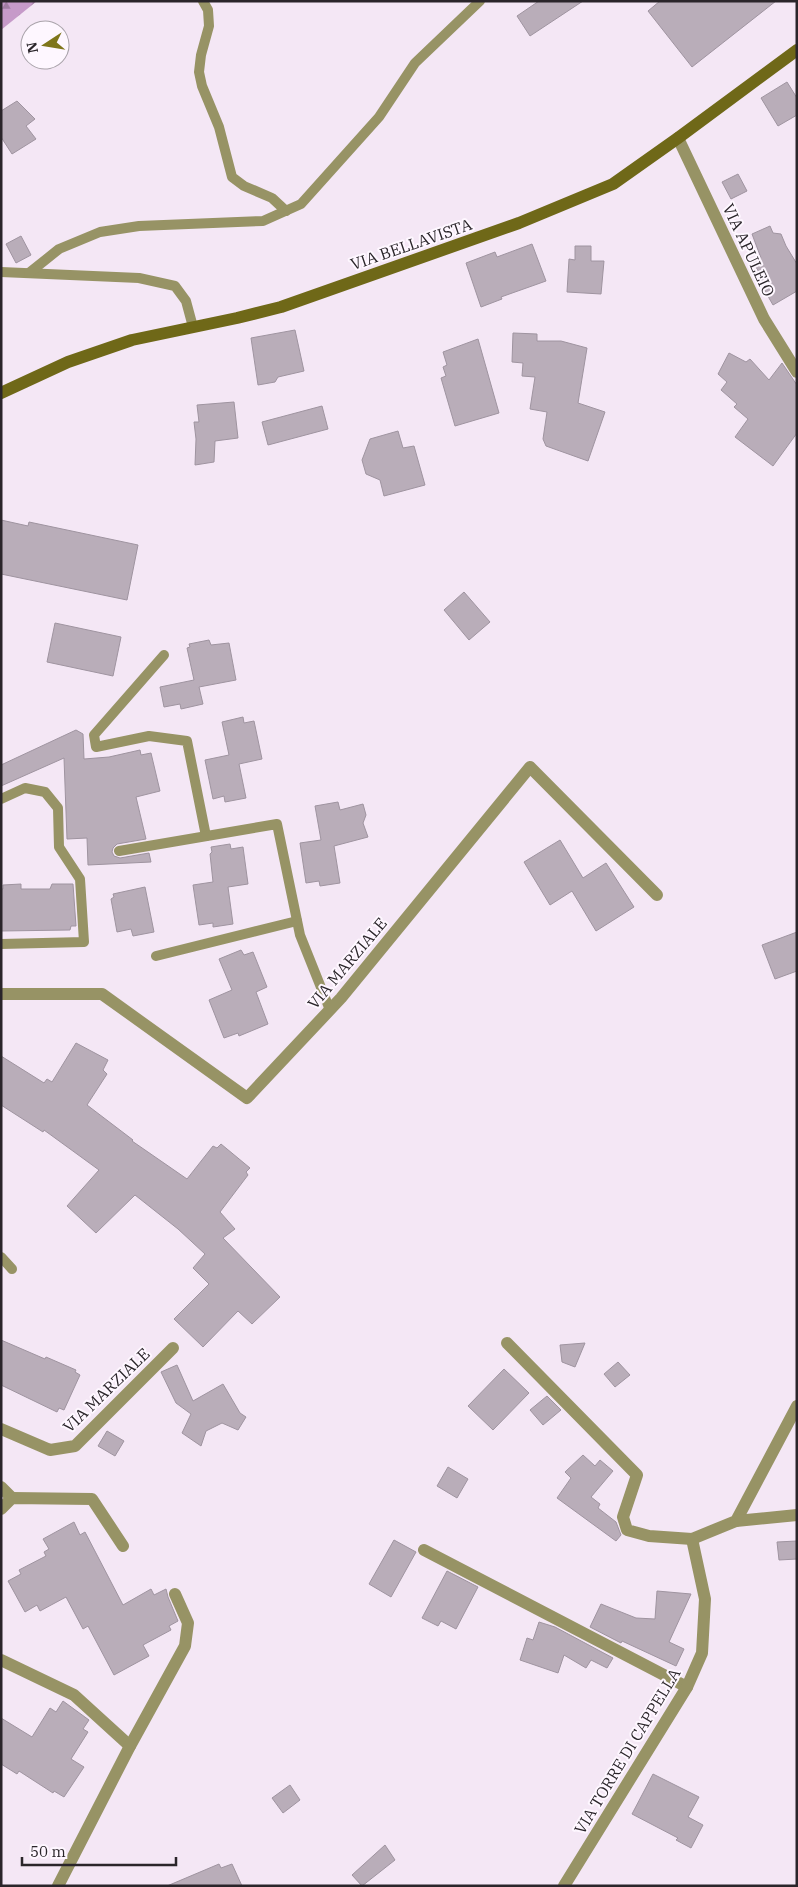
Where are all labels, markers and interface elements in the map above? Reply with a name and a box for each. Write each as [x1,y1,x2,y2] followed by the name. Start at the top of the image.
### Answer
[20,20,70,70] north arrow
[22,40,42,55] text: N
[719,200,779,300] street label: VIA APULEIO
[348,214,474,274] street label: VIA BELLAVISTA
[303,913,391,1013] street label: VIA MARZIALE
[58,1344,154,1436] street label: VIA MARZIALE
[569,1664,685,1838] street label: VIA TORRE DI CAPPELLA
[22,1834,176,1866] scale bar
[30,1842,66,1861] text: 50 m

